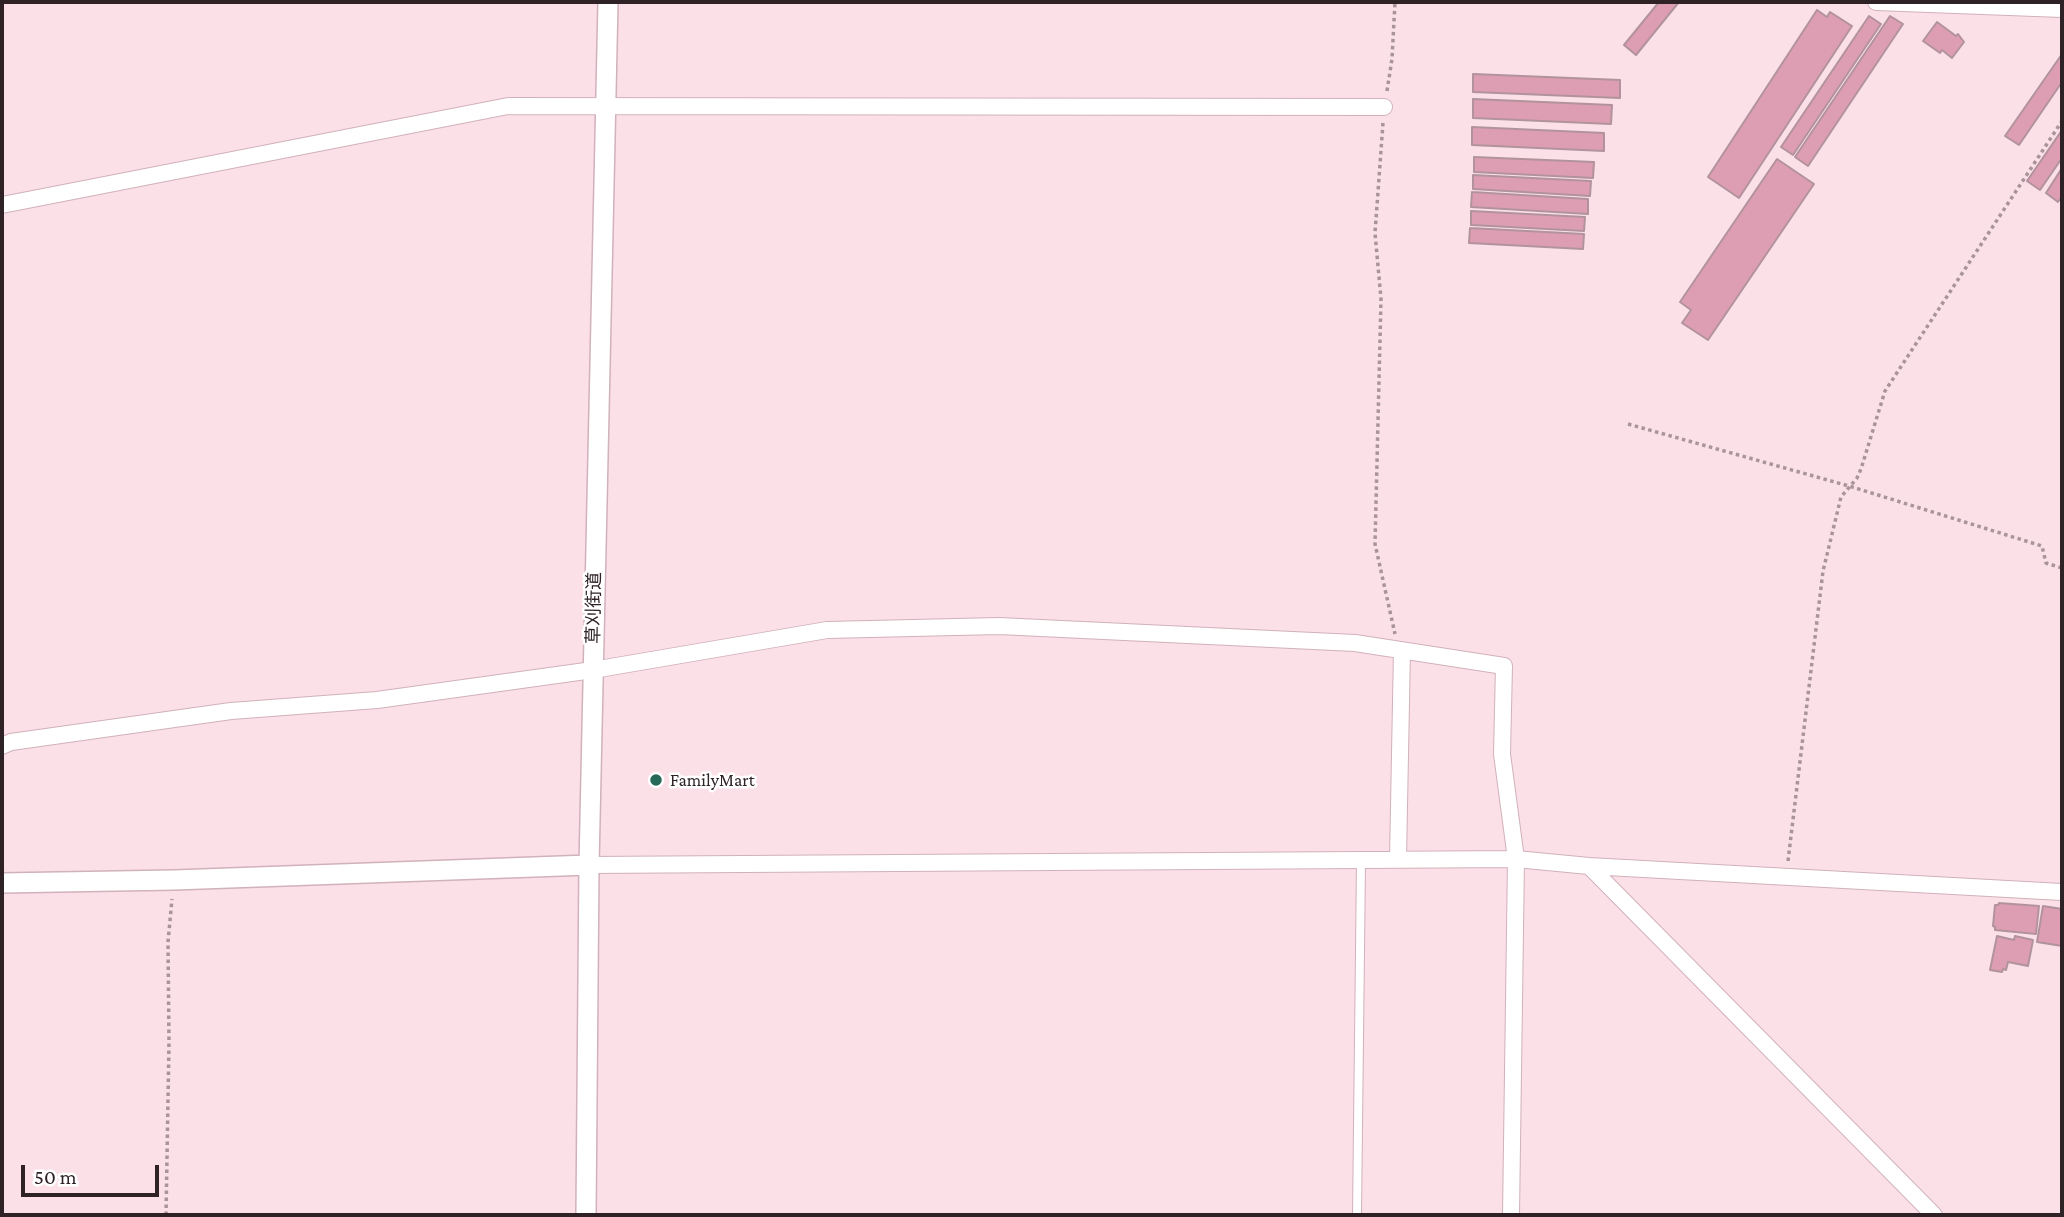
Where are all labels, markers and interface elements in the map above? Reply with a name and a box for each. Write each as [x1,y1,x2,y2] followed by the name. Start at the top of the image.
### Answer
[583,572,605,644] street label: 草刈街道
[670,769,755,791] place label: FamilyMart
[648,772,664,788] marker: FamilyMart
[24,1150,163,1194] scale bar
[34,1165,77,1189] text: 50 m

